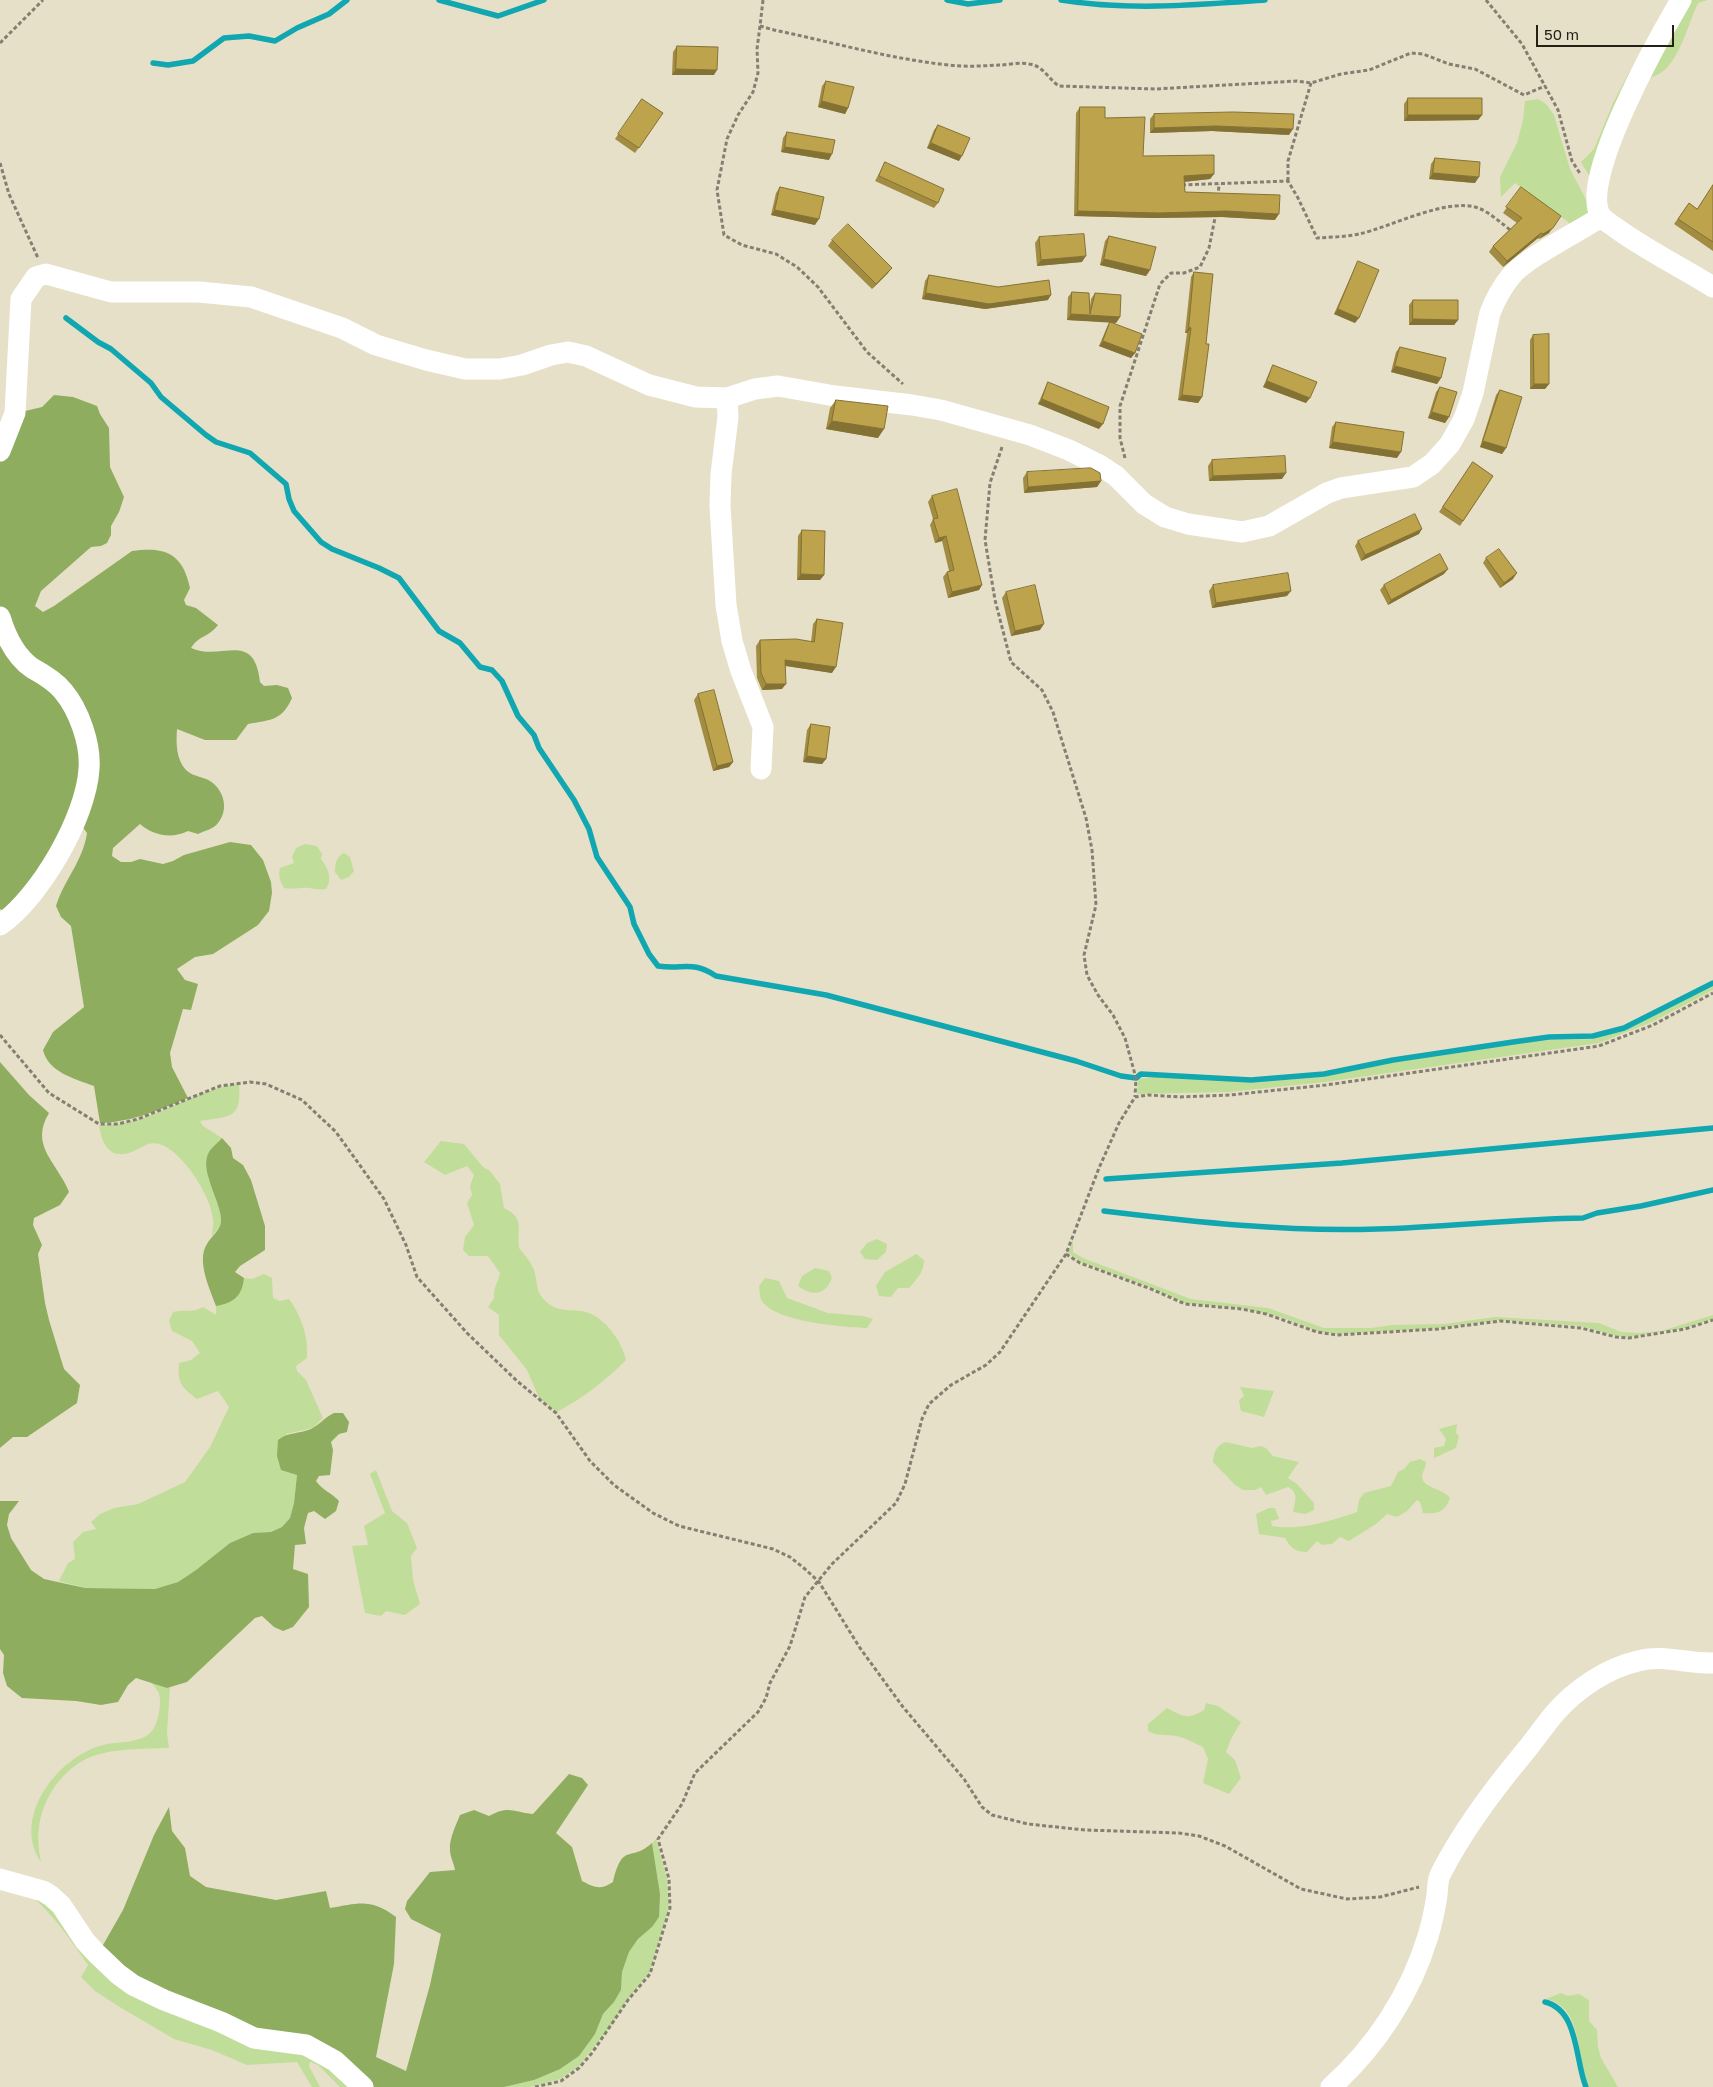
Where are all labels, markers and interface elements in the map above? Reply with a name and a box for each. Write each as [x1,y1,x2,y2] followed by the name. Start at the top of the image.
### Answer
[1538,15,1676,47] scale bar
[1544,25,1579,43] text: 50 m

